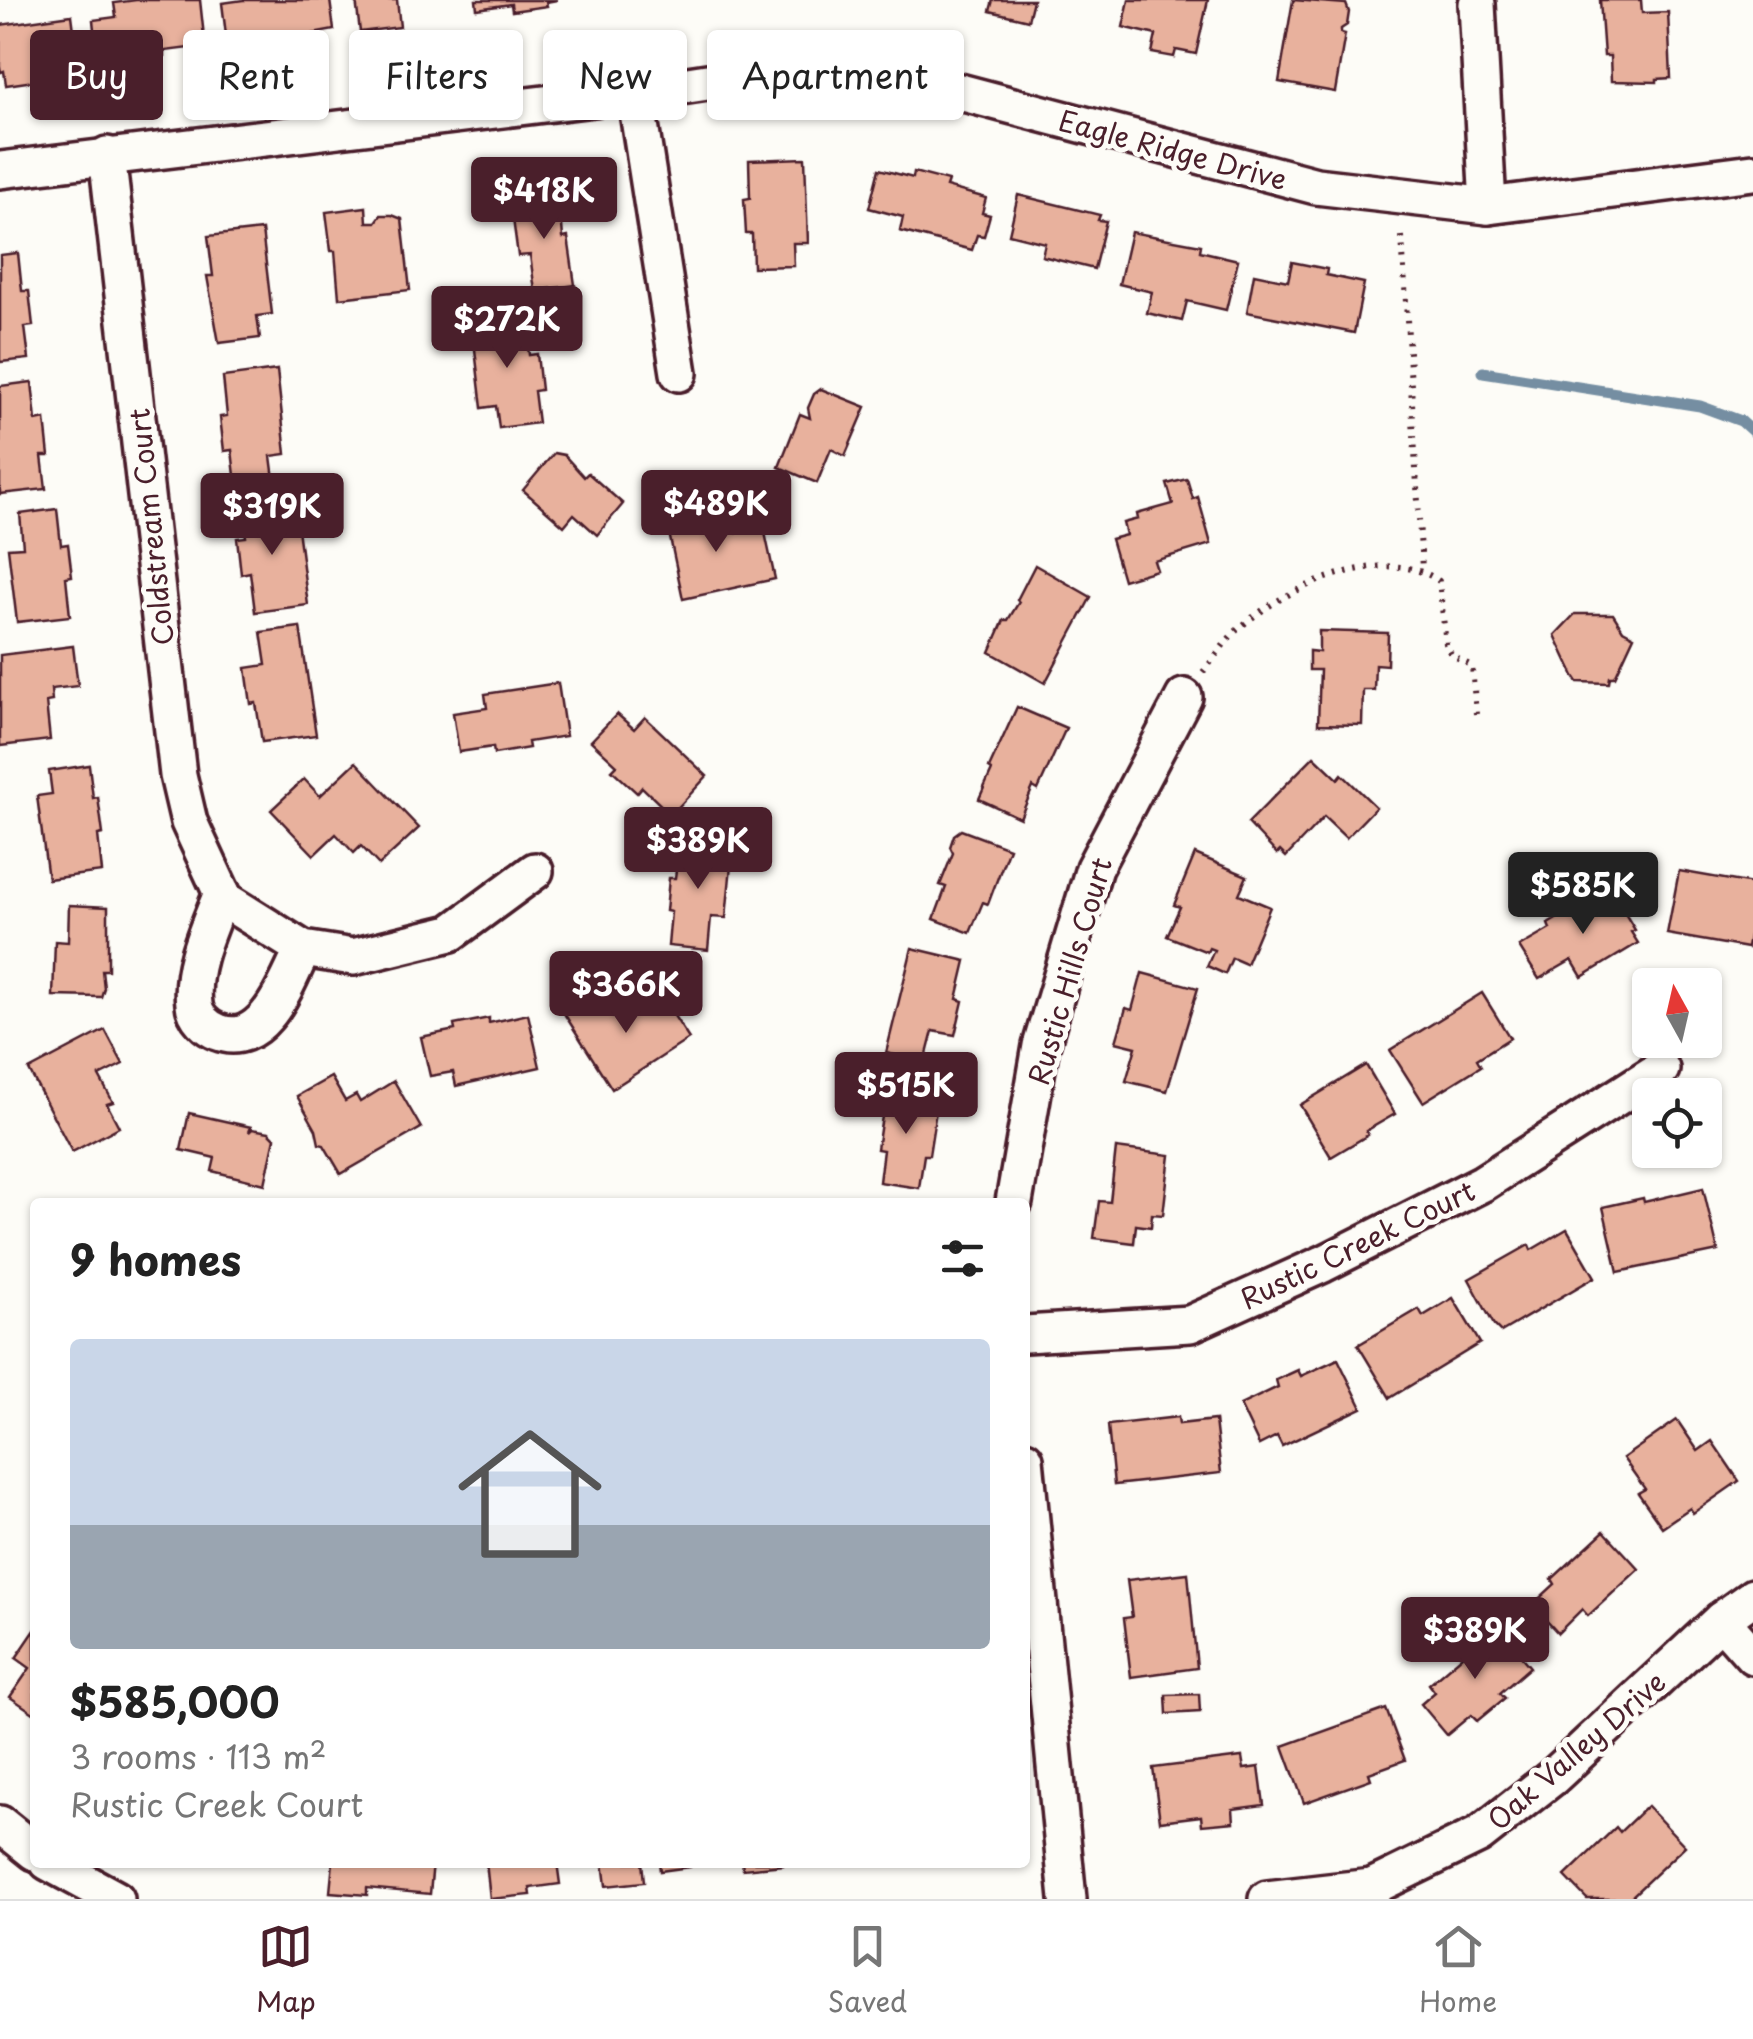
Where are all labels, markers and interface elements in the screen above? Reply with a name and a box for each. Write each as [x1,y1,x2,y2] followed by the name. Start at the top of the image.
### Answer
[30,30,163,120] chip: Buy
[183,30,329,120] chip: Rent
[349,30,523,120] chip: Filters
[543,30,687,120] chip: New
[707,30,964,120] chip: Apartment
[1054,98,1292,200] street label: Eagle Ridge Drive
[474,157,614,242] pin: $418K
[493,165,595,213] text: $418K
[437,286,577,371] pin: $272K
[453,294,561,342] text: $272K
[116,406,184,648] street label: Coldstream Court
[646,470,786,555] pin: $489K
[202,473,342,558] pin: $319K
[663,478,769,526] text: $489K
[223,481,321,529] text: $319K
[628,807,768,892] pin: $389K
[646,815,750,863] text: $389K
[1016,852,1122,1090] street label: Rustic Hills Court
[1513,852,1653,937] pin: $585K
[1530,860,1636,908] text: $585K
[556,951,696,1036] pin: $366K
[572,959,681,1007] text: $366K
[1632,968,1722,1058] north arrow
[1632,968,1722,1168] map controls
[836,1052,976,1137] pin: $515K
[857,1060,955,1108] text: $515K
[1632,1078,1722,1168] button: locate
[1232,1168,1482,1320] street label: Rustic Creek Court
[70,1227,241,1290] text: 9 homes
[935,1231,990,1286] icon: filters
[440,1404,620,1584] icon: home
[1405,1597,1545,1682] pin: $389K
[1423,1605,1527,1653] text: $389K
[1477,1660,1675,1840] street label: Oak Valley Drive
[70,1669,280,1732] text: $585,000
[70,1732,327,1780] text: 3 rooms · 113 m²
[70,1780,363,1828] text: Rustic Creek Court
[256,1919,316,2022] tab: Map
[828,1919,907,2022] tab: Saved
[1419,1919,1497,2022] tab: Home

